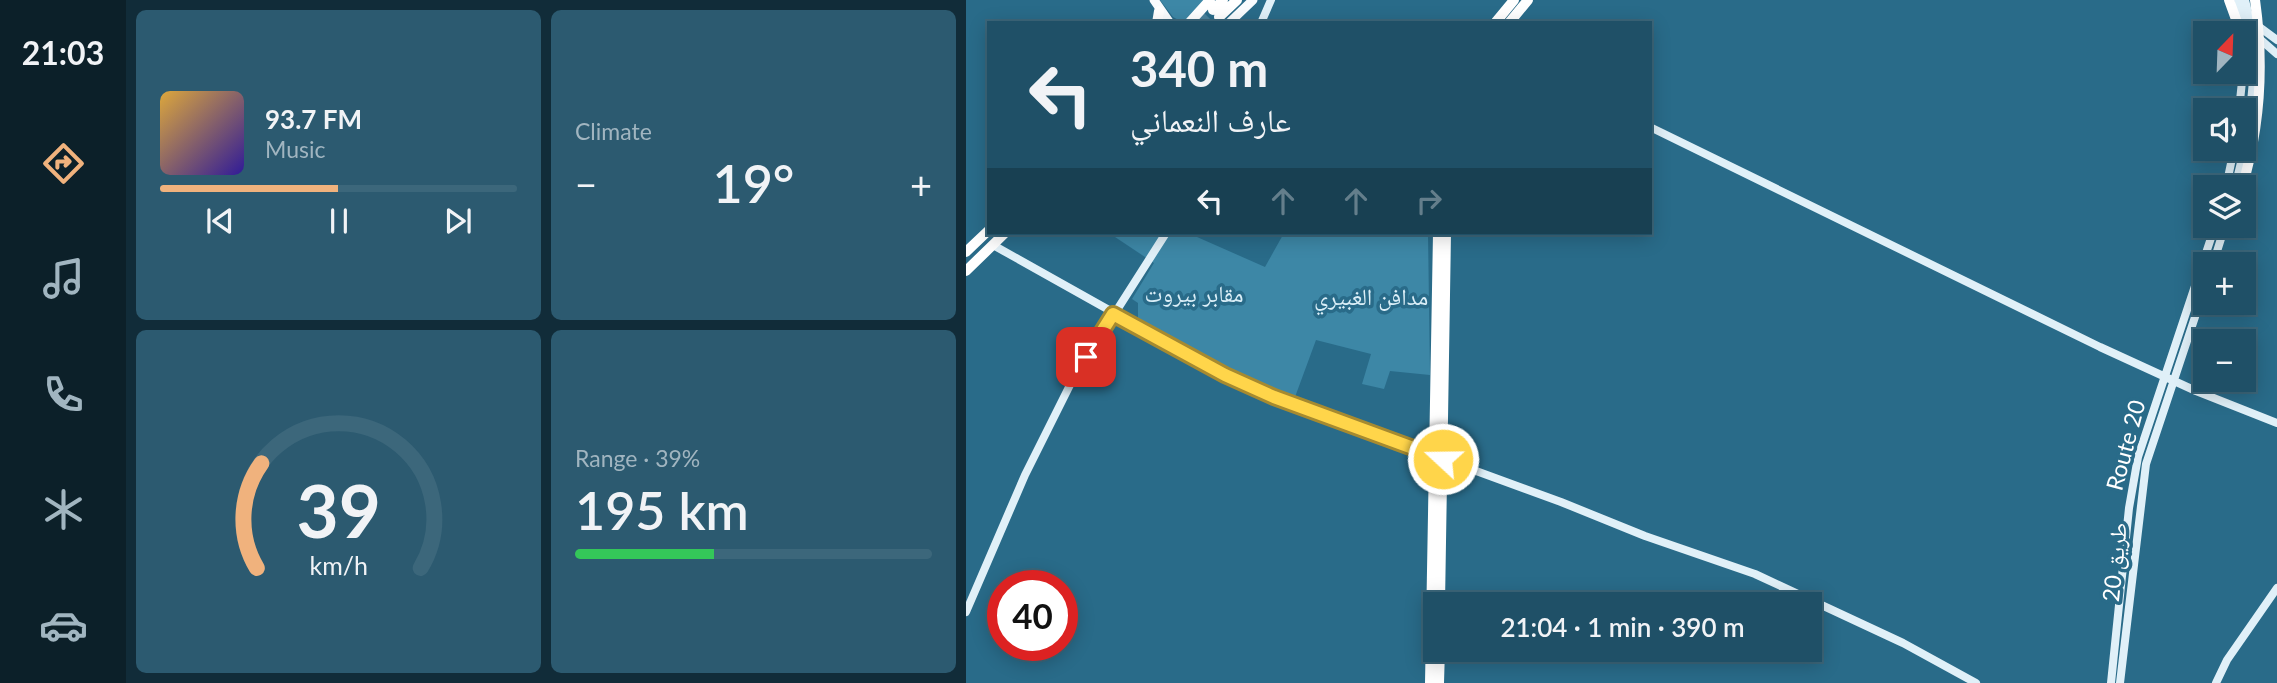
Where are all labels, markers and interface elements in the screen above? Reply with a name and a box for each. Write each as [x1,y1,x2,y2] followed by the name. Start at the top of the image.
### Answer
[2193,21,2256,84] north arrow
[2193,21,2256,392] map controls
[22,33,104,72] text: 21:03
[1130,39,1268,97] text: 340 m
[1015,49,1106,140] icon: left
[2193,98,2256,161] button: sound
[1130,100,1291,139] text: عارف النعماني
[265,103,362,135] text: 93.7 FM
[575,117,652,145] text: Climate
[265,135,325,163] text: Music
[39,139,88,188] icon: directions
[713,152,794,214] text: 19°
[575,161,597,207] text: −
[910,161,932,207] text: +
[2193,175,2256,238] button: layers
[1191,182,1229,220] icon: left
[1264,182,1302,220] icon: ahead
[1337,182,1375,220] icon: ahead
[1410,182,1448,220] icon: right
[201,202,239,240] icon: previous
[320,202,358,240] icon: pause
[439,202,477,240] icon: next
[2193,252,2256,315] button: +
[39,254,88,303] icon: music
[1144,279,1244,308] park label: مقابر بيروت
[1314,282,1428,316] park label: مدافن الغبيري
[1056,327,1116,387] pin
[2193,329,2256,392] button: −
[1067,338,1105,376] icon: arrive
[39,370,88,419] icon: phone
[2100,397,2150,493] street label: Route 20
[1406,422,1480,496] position arrow
[575,444,700,472] text: Range · 39%
[296,466,381,554] text: 39
[575,479,749,541] text: 195 km
[39,485,88,534] icon: climate
[2096,521,2133,603] street label: طريق 20
[309,549,368,579] text: km/h
[987,570,1078,661] speed limit sign: 40
[39,601,88,650] icon: car
[1500,611,1745,643] text: 21:04 · 1 min · 390 m

